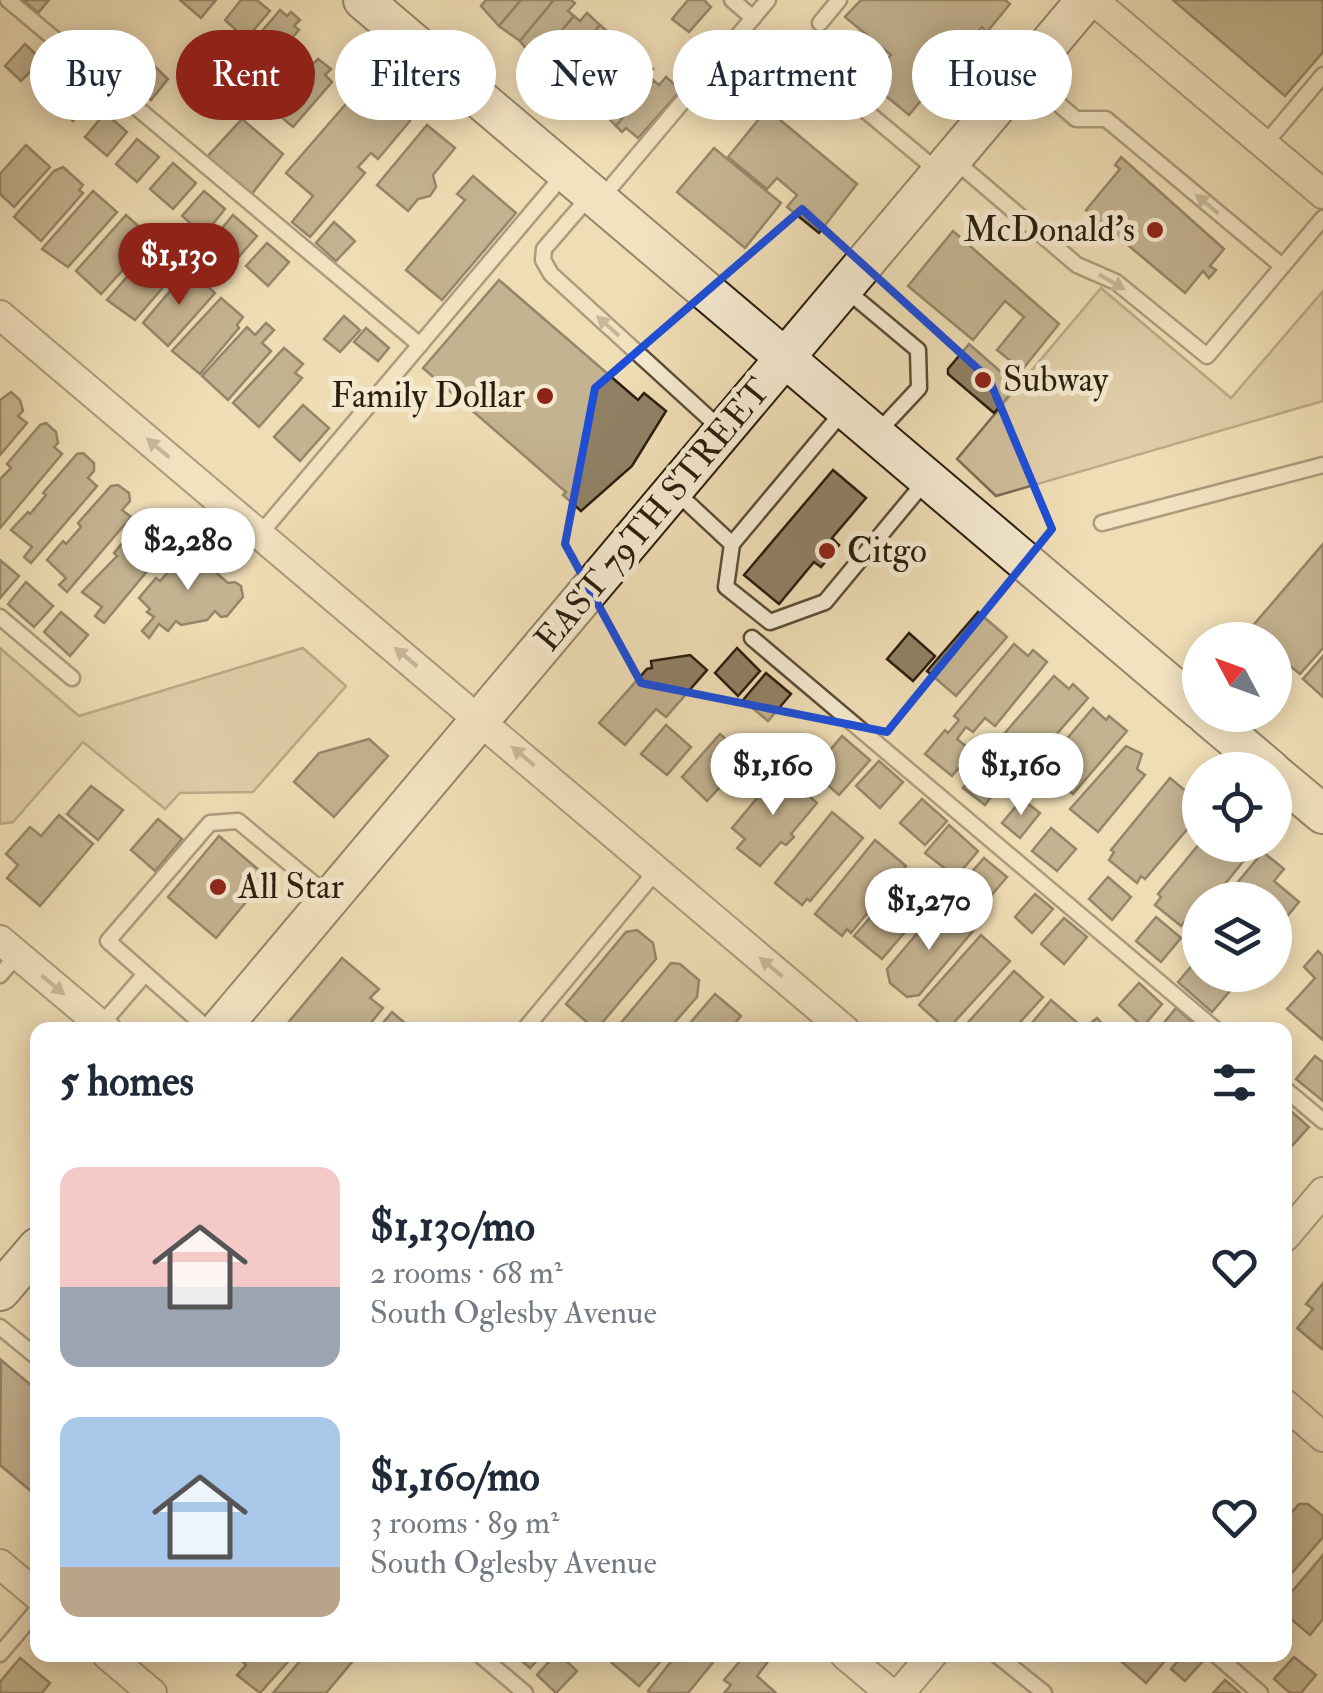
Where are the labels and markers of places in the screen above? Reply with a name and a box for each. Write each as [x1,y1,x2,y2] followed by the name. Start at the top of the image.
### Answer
[964,208,1135,252] place label: McDonald's
[1144,219,1166,241] marker: McDonald's
[98,223,260,308] pin: $1,130
[1003,358,1109,402] place label: Subway
[972,369,994,391] marker: Subway
[331,374,525,418] place label: Family Dollar
[534,385,556,407] marker: Family Dollar
[107,508,269,593] pin: $2,280
[847,529,927,573] place label: Citgo
[816,540,838,562] marker: Citgo
[692,733,854,818] pin: $1,160
[940,733,1102,818] pin: $1,160
[237,865,344,909] place label: All Star
[848,868,1010,953] pin: $1,270
[207,876,229,898] marker: All Star

